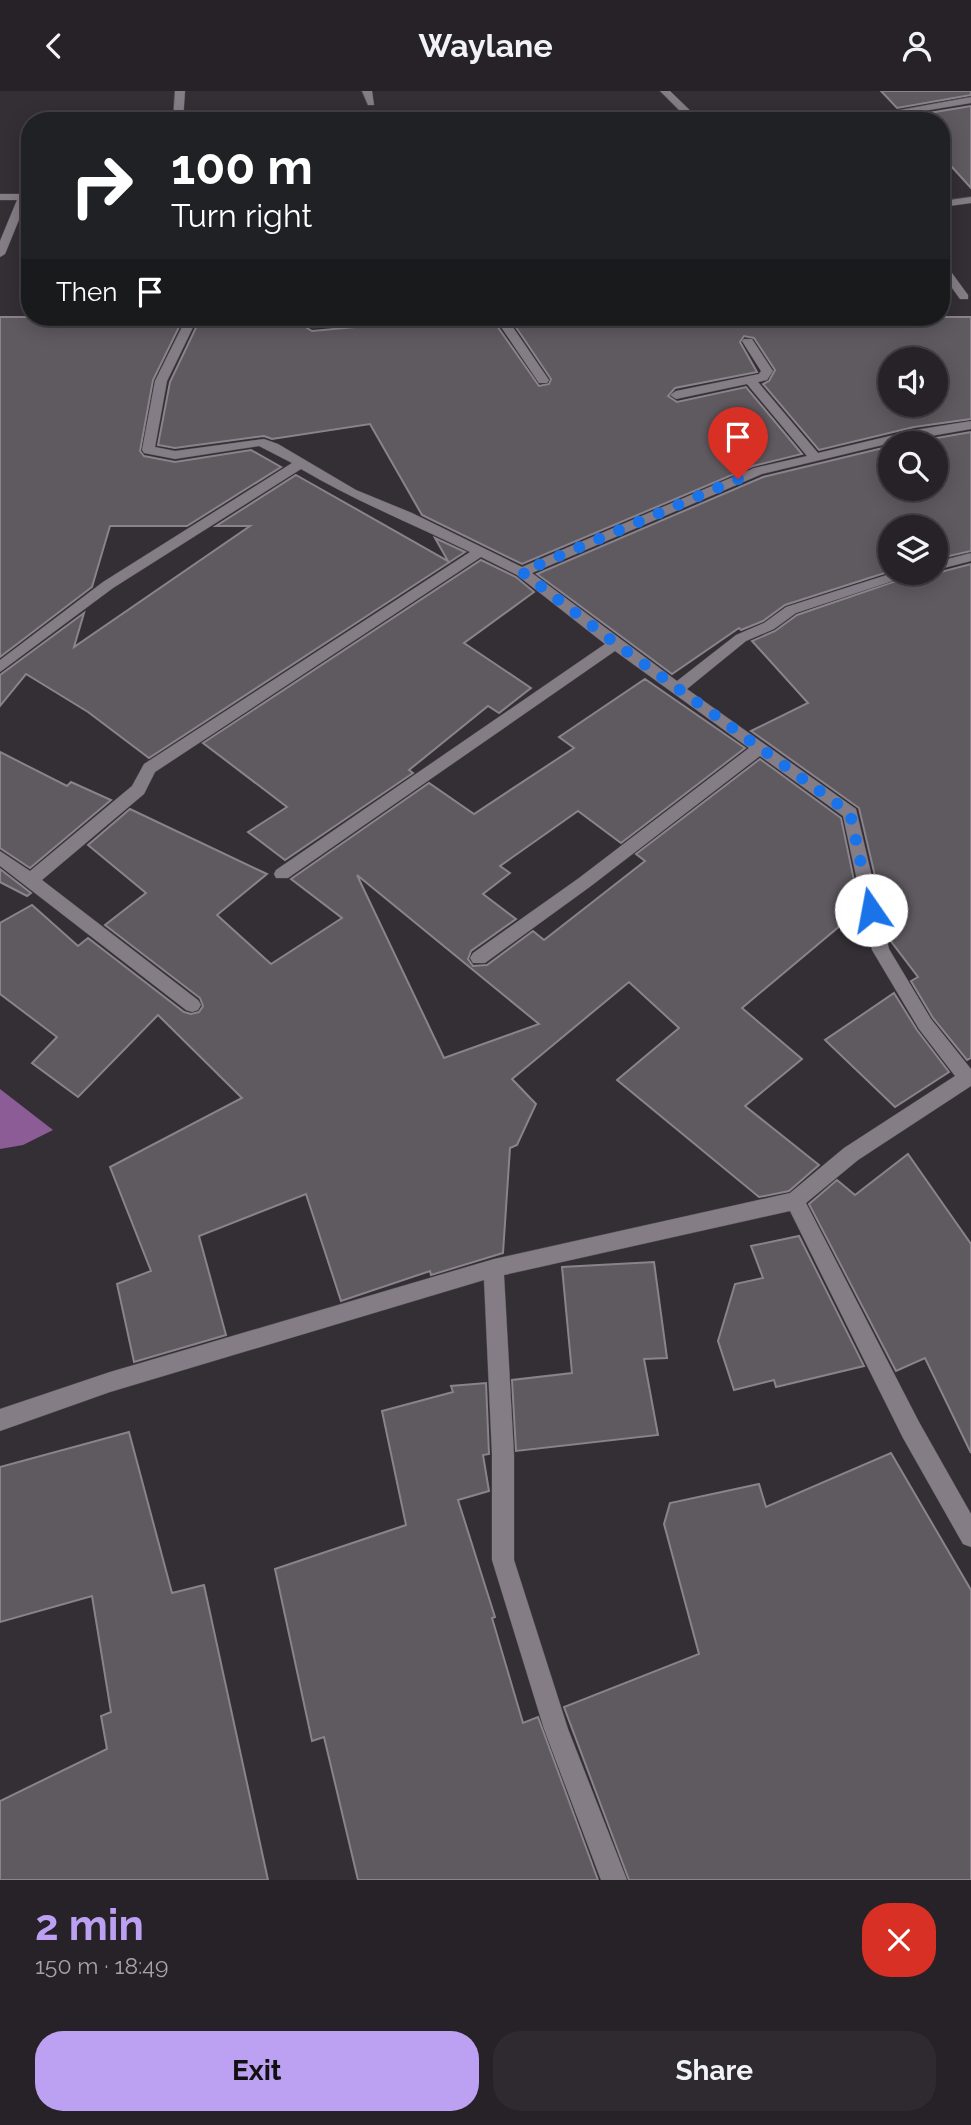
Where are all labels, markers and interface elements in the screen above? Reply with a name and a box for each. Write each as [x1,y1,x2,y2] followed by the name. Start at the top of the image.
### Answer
[35,27,73,65] icon: back
[418,27,553,64] text: Waylane
[898,27,936,65] icon: person
[171,138,313,195] text: 100 m
[56,140,147,231] icon: right
[171,197,312,234] text: Turn right
[131,273,169,311] icon: arrive
[56,277,117,307] text: Then
[878,347,948,585] map controls
[878,347,948,417] button: sound
[708,407,768,479] pin
[719,418,757,456] icon: arrive
[878,431,948,501] button: search
[878,515,948,585] button: layers
[834,873,908,947] position arrow
[35,1901,144,1950] text: 2 min
[862,1903,936,1977] button: close
[35,1952,168,1979] text: 150 m · 18:49
[35,2031,479,2111] button: Exit
[493,2031,936,2111] button: Share

